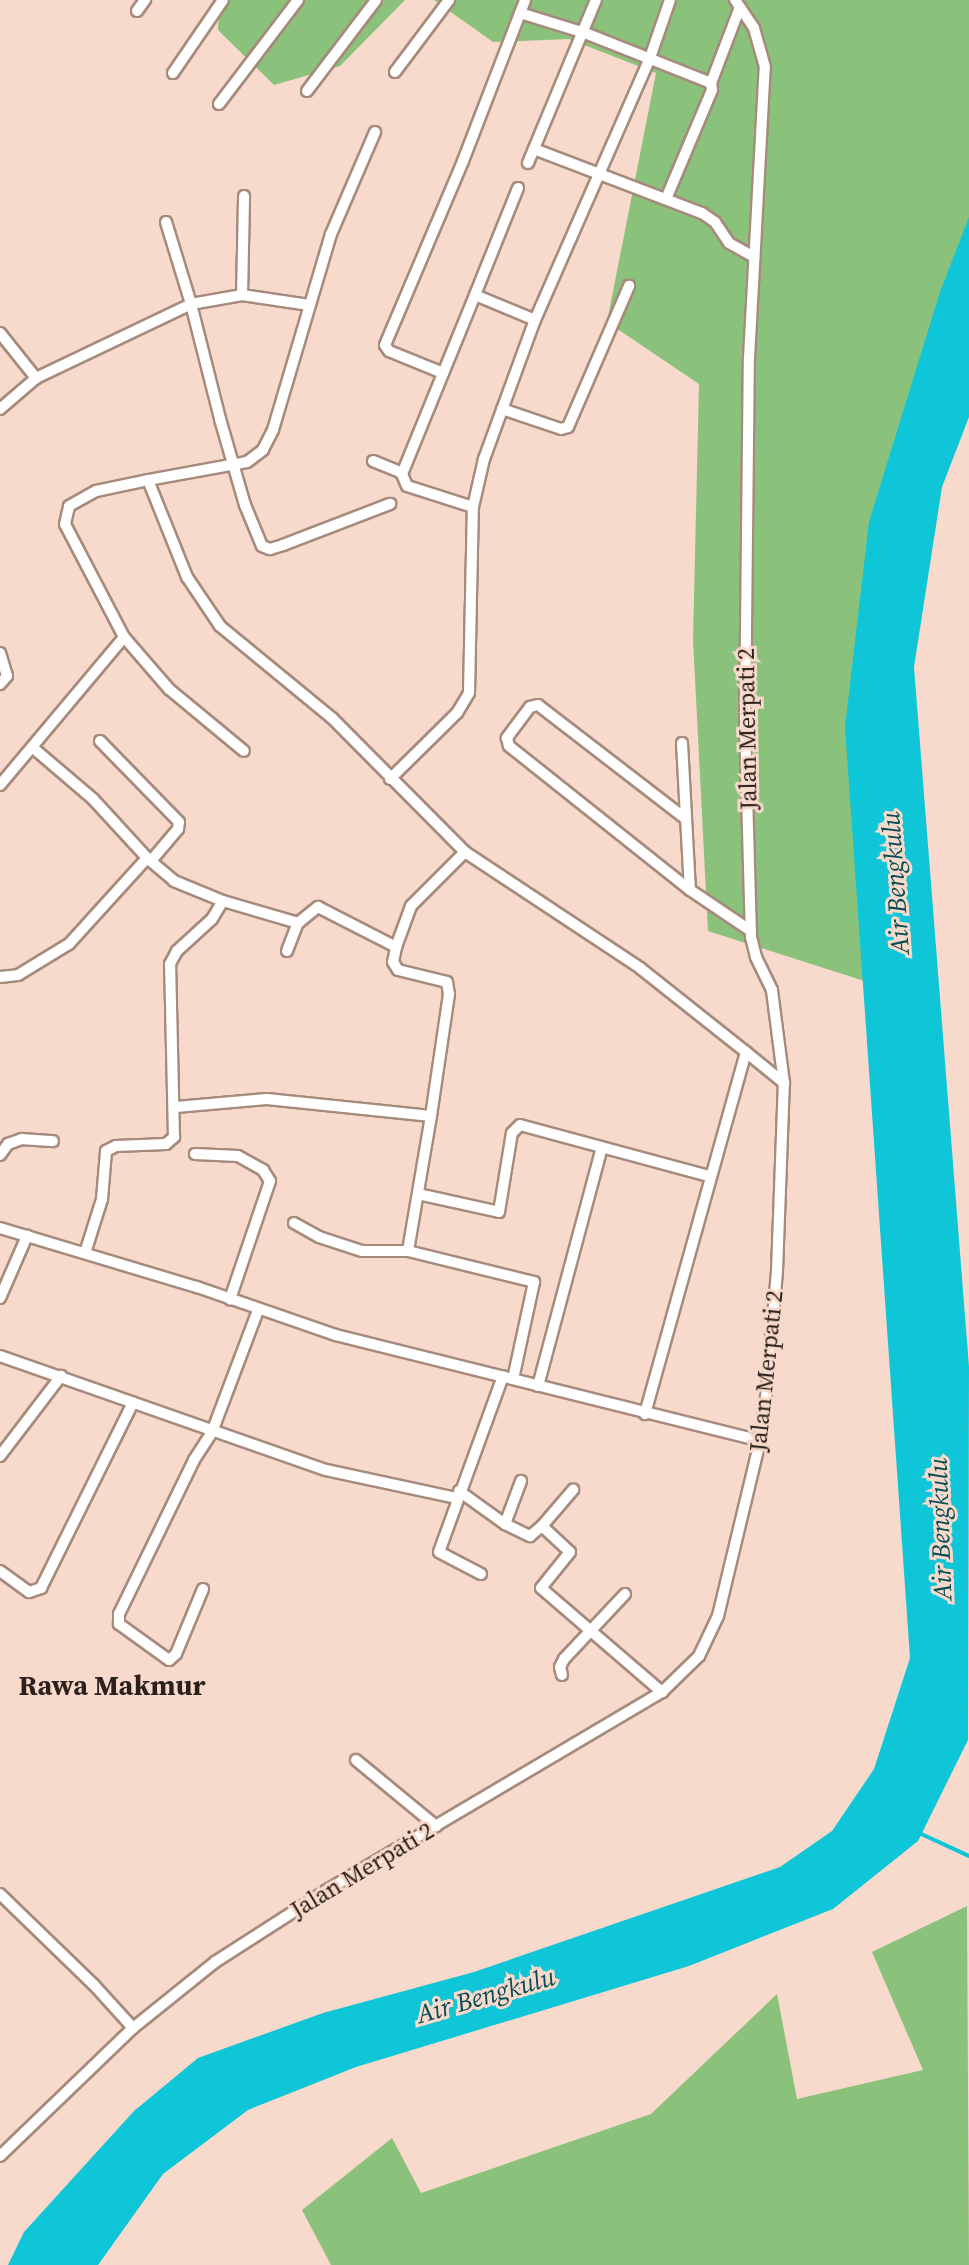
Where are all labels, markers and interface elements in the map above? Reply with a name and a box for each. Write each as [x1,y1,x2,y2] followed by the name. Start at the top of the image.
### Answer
[731,648,763,810] street label: Jalan Merpati 2
[875,811,917,955] water label: Air Bengkulu
[743,1289,789,1453] street label: Jalan Merpati 2
[923,1457,959,1601] water label: Air Bengkulu
[19,1668,205,1702] district label: Rawa Makmur
[285,1816,439,1924] street label: Jalan Merpati 2
[413,1961,559,2031] water label: Air Bengkulu

